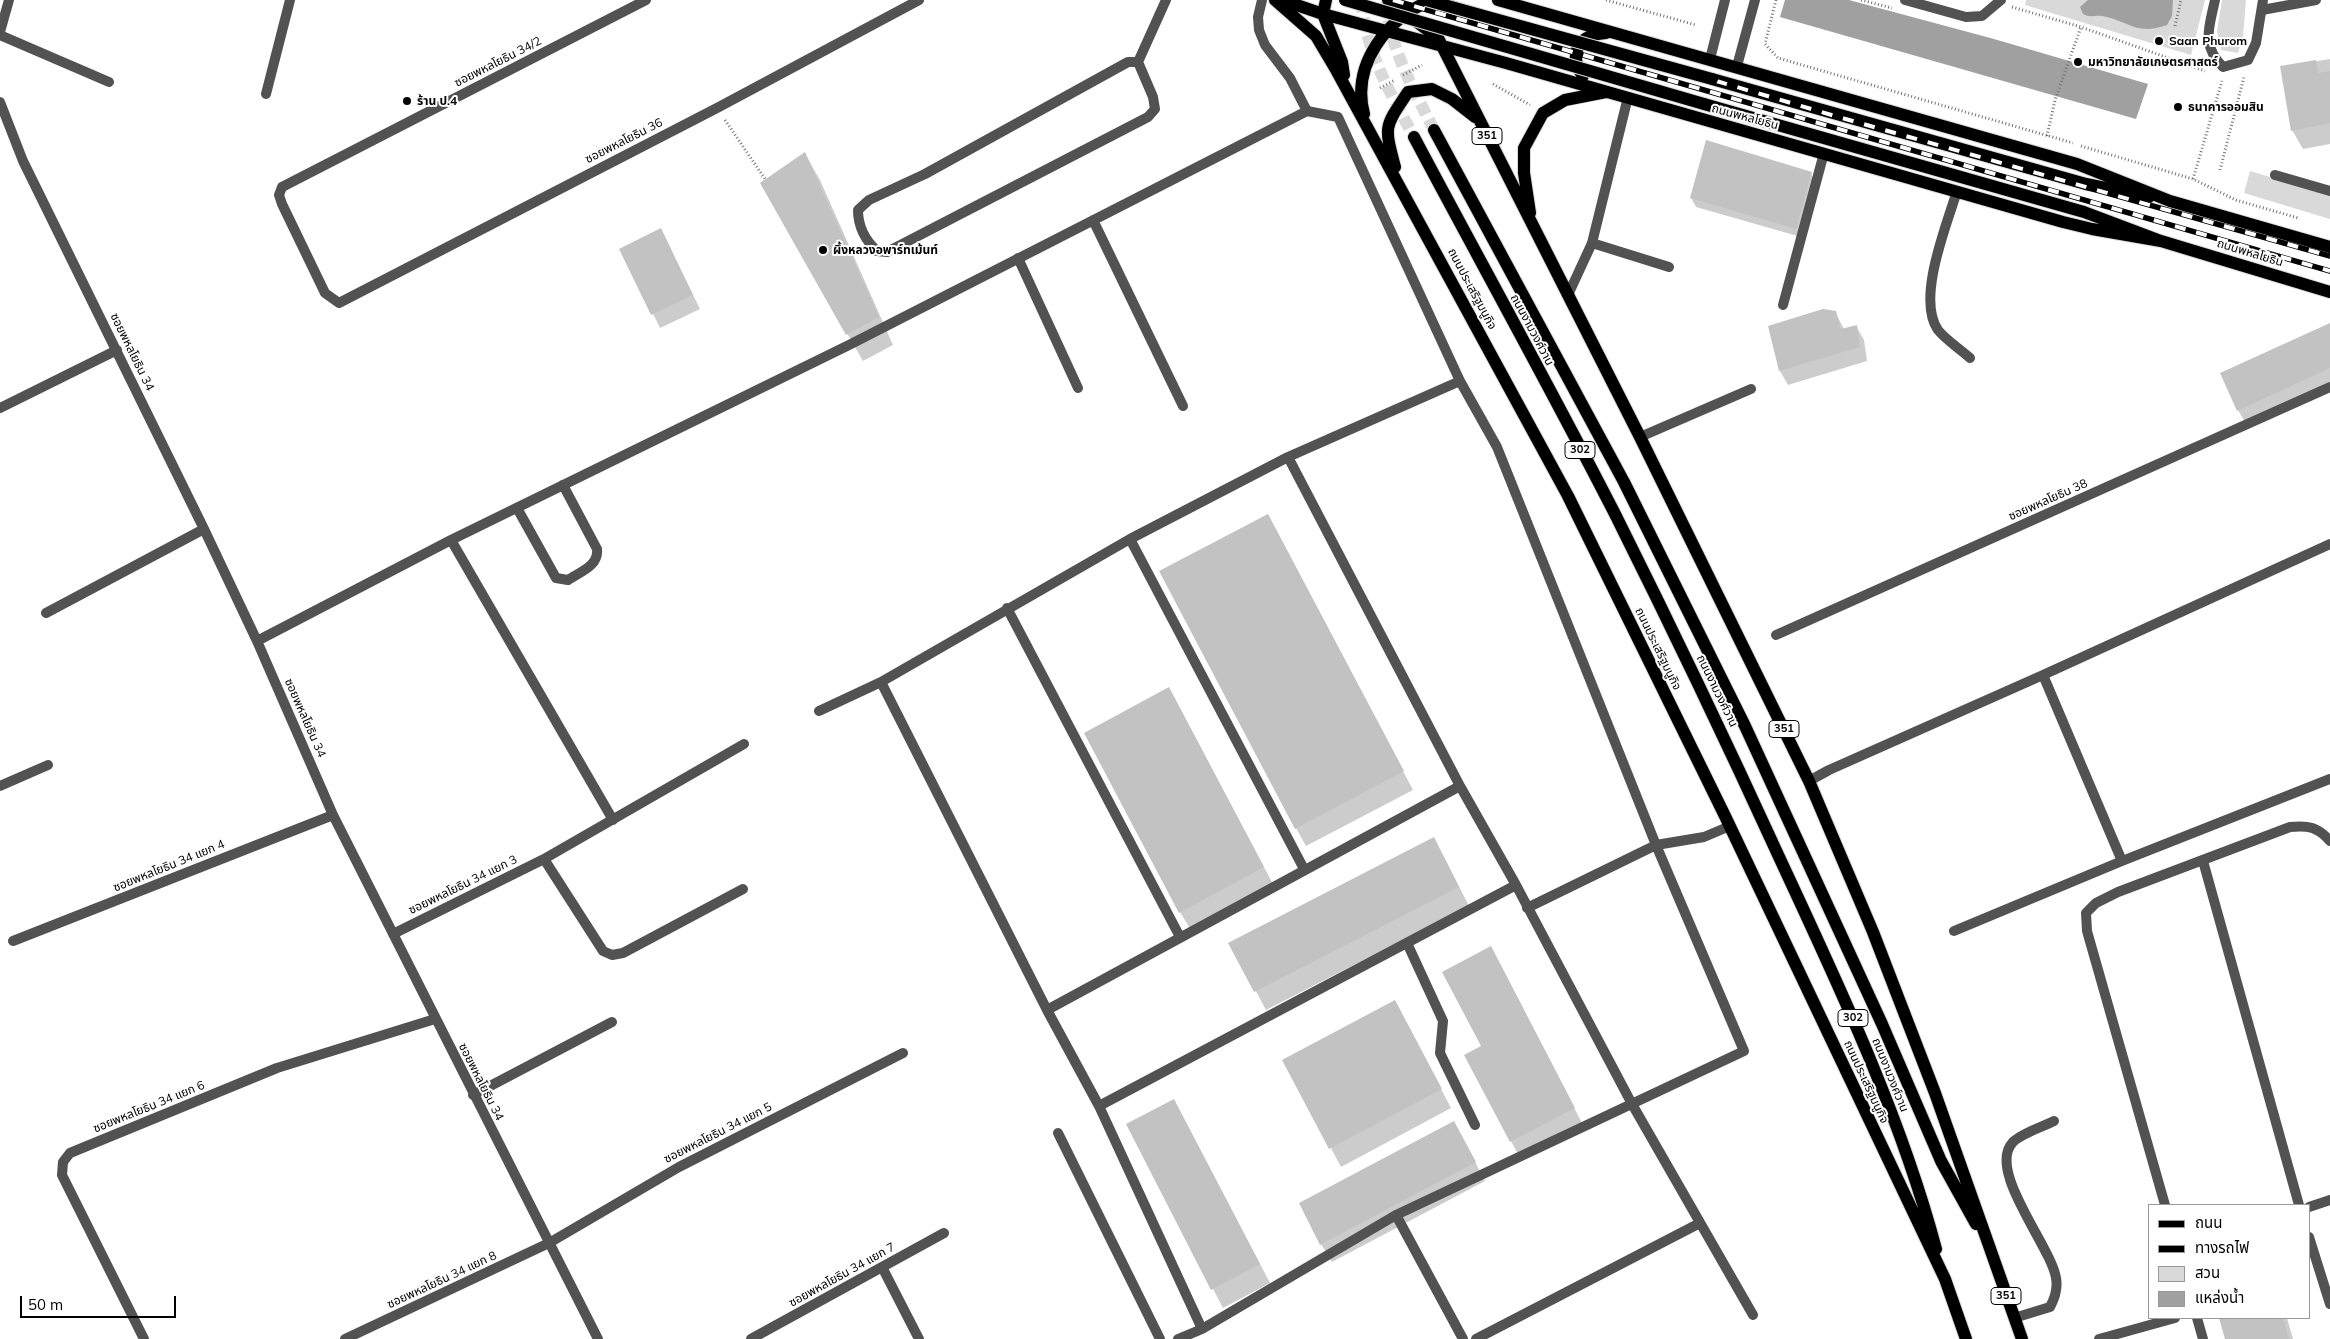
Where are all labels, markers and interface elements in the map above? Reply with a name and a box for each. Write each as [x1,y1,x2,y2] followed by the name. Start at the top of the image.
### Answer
[452,34,544,90] street label: ซอยพหลโยธิน 34/2
[2169,34,2247,48] place label: Saan Phurom
[2153,35,2165,47] marker: Saan Phurom
[2088,55,2218,69] place label: มหาวิทยาลัยเกษตรศาสตร์
[2072,56,2084,68] marker: มหาวิทยาลัยเกษตรศาสตร์
[417,94,457,108] place label: ร้าน ป.4
[401,95,413,107] marker: ร้าน ป.4
[2188,100,2264,114] place label: ธนาคารออมสิน
[1710,101,1780,133] street label: ถนนพหลโยธิน
[2172,101,2184,113] marker: ธนาคารออมสิน
[583,115,665,167] street label: ซอยพหลโยธิน 36
[1472,128,1502,144] road number: 351
[2215,236,2285,270] street label: ถนนพหลโยธิน
[833,243,938,257] place label: ผึ้งหลวงอพาร์ทเม้นท์
[817,244,829,256] marker: ผึ้งหลวงอพาร์ทเม้นท์
[1444,246,1500,332] street label: ถนนประเสริฐมนูกิจ
[1507,292,1557,368] street label: ถนนงามวงศ์วาน
[107,311,157,393] street label: ซอยพหลโยธิน 34
[1565,442,1595,458] road number: 302
[2006,476,2090,524] street label: ซอยพหลโยธิน 38
[1632,605,1684,693] street label: ถนนประเสริฐมนูกิจ
[1693,653,1741,729] street label: ถนนงามวงศ์วาน
[281,676,329,760] street label: ซอยพหลโยธิน 34
[1769,721,1799,738] road number: 351
[111,837,227,895] street label: ซอยพหลโยธิน 34 แยก 4
[406,852,520,918] street label: ซอยพหลโยธิน 34 แยก 3
[1838,1010,1868,1026] road number: 302
[1869,1036,1911,1114] street label: ถนนงามวงศ์วาน
[1840,1038,1892,1126] street label: ถนนประเสริฐมนูกิจ
[455,1041,507,1123] street label: ซอยพหลโยธิน 34
[91,1078,207,1136] street label: ซอยพหลโยธิน 34 แยก 6
[662,1100,774,1166] street label: ซอยพหลโยธิน 34 แยก 5
[2148,1204,2310,1319] legend
[2195,1213,2222,1232] text: ถนน
[2195,1238,2249,1257] text: ทางรถไฟ
[786,1240,898,1310] street label: ซอยพหลโยธิน 34 แยก 7
[385,1248,499,1312] street label: ซอยพหลโยธิน 34 แยก 8
[2195,1263,2220,1282] text: สวน
[22,1286,179,1318] scale bar
[1991,1288,2021,1304] road number: 351
[2195,1288,2244,1307] text: แหล่งน้ำ
[28,1295,63,1314] text: 50 m

